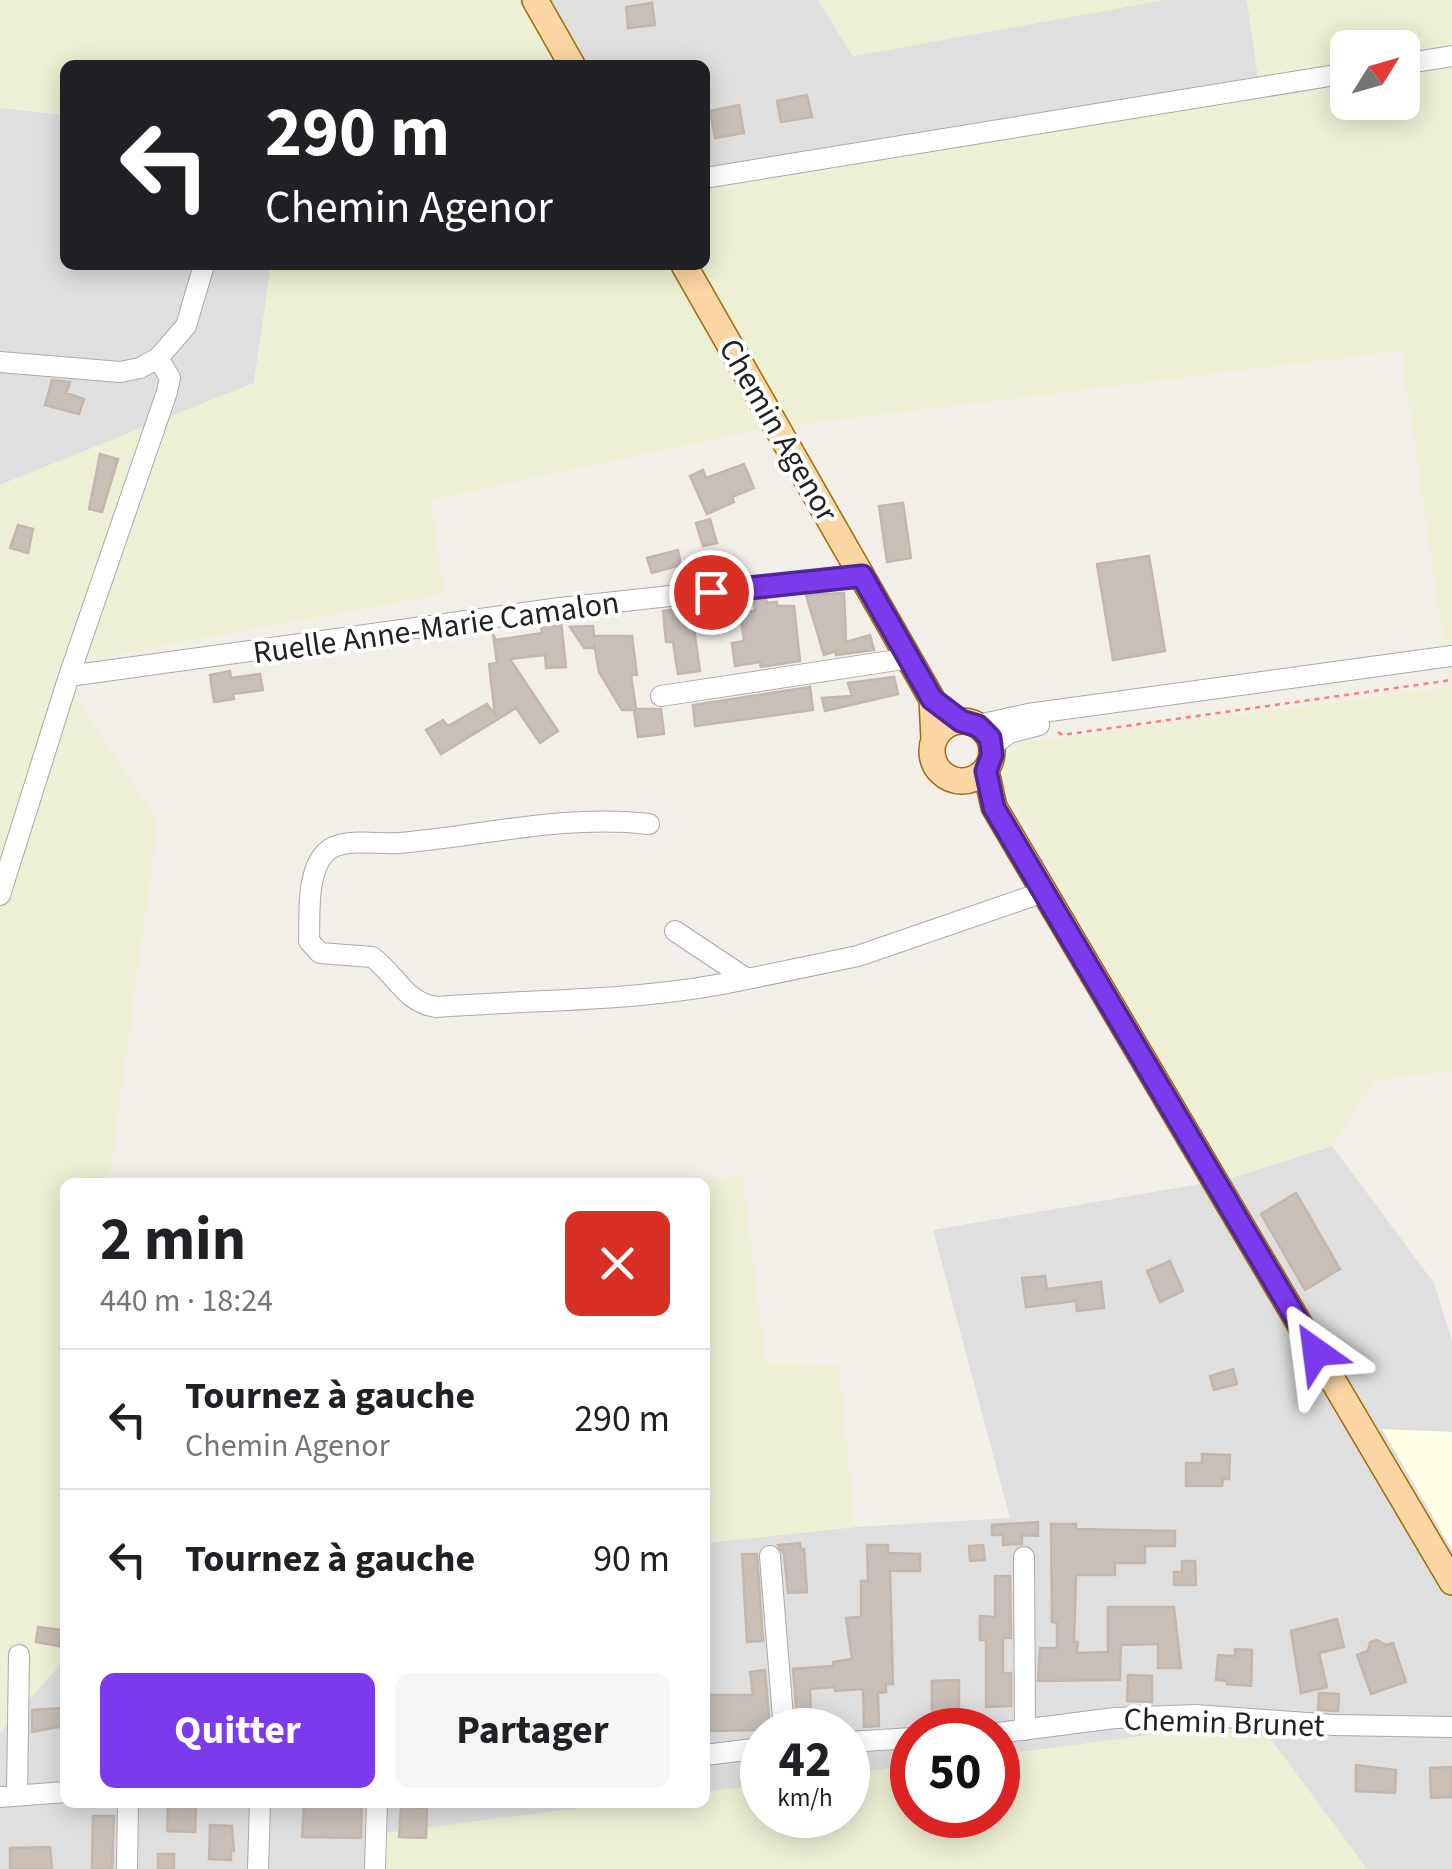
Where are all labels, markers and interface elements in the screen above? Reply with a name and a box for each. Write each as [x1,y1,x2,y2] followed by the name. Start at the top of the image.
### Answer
[1330,30,1420,120] north arrow
[1330,30,1420,120] map controls
[265,83,450,183] text: 290 m
[100,100,230,230] icon: left
[265,176,553,240] text: Chemin Agenor
[707,330,850,531] street label: Chemin Agenor
[669,550,754,635] pin
[684,565,739,620] icon: arrive
[250,580,622,676] street label: Ruelle Anne-Marie Camalon
[100,1198,246,1283] text: 2 min
[565,1211,670,1316] button: close
[100,1278,273,1324] text: 440 m · 18:24
[1264,1300,1368,1404] position arrow
[185,1369,475,1423] text: Tournez à gauche
[100,1392,155,1447] icon: left
[574,1392,670,1446] text: 290 m
[185,1423,390,1469] text: Chemin Agenor
[100,1532,155,1587] icon: left
[185,1532,475,1586] text: Tournez à gauche
[593,1532,670,1586] text: 90 m
[100,1673,375,1788] button: Quitter
[395,1673,670,1788] button: Partager
[1123,1697,1325,1750] street label: Chemin Brunet
[890,1708,1020,1838] speed limit sign: 50
[779,1725,831,1796] text: 42
[777,1780,833,1816] text: km/h

